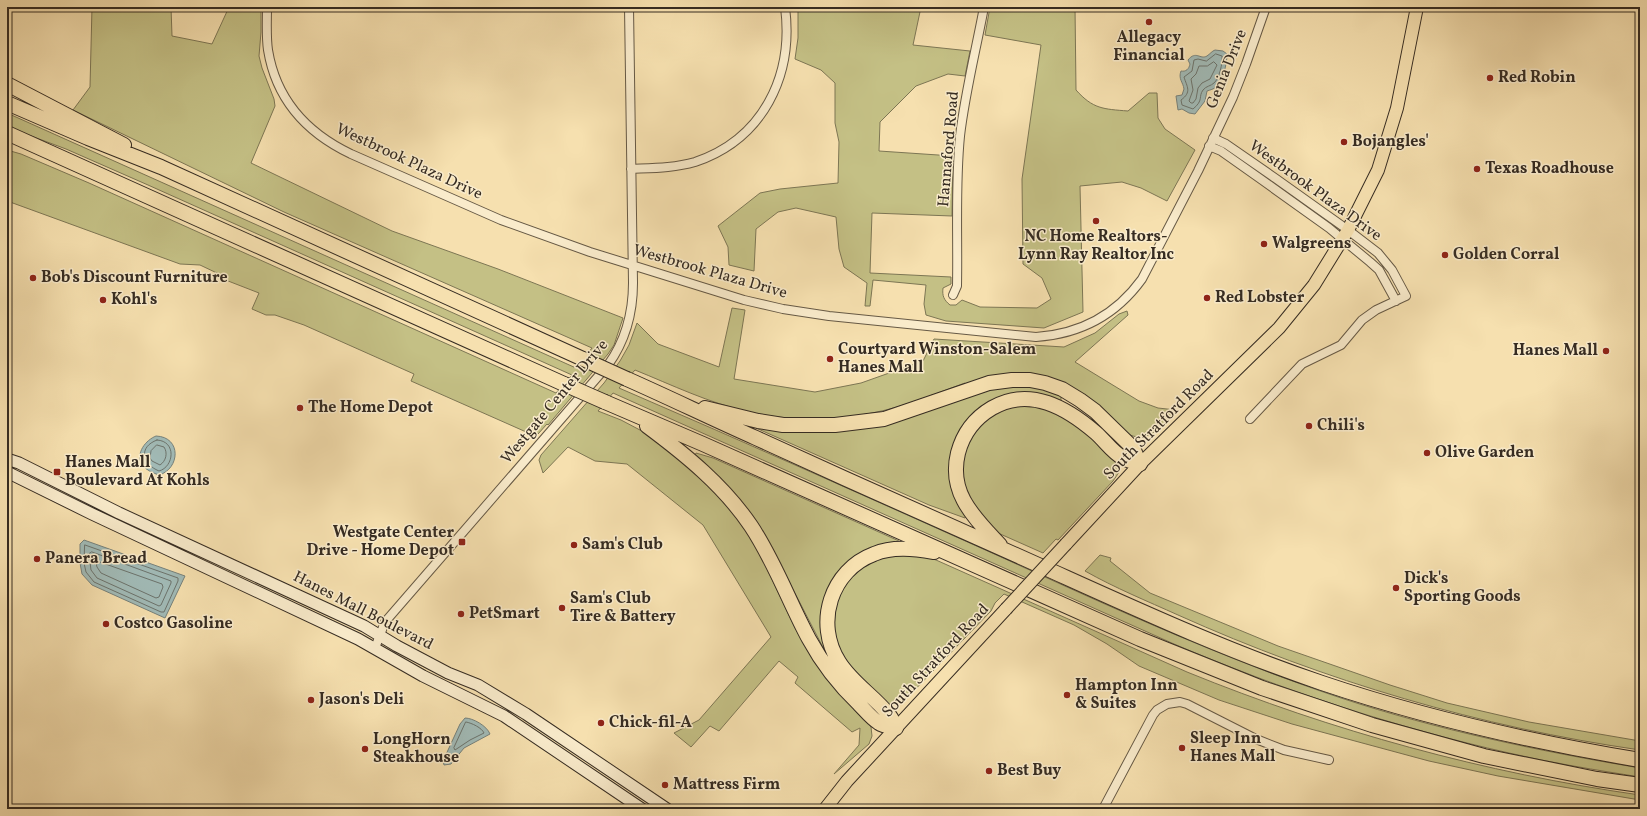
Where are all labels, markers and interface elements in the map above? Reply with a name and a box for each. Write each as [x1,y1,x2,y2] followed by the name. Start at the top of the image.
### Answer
[1144,17,1154,27] marker: Allegacy Financial
[1201,26,1253,112] street label: Genia Drive
[1113,27,1185,67] place label: Allegacy Financial
[1498,67,1576,89] place label: Red Robin
[1485,73,1495,83] marker: Red Robin
[933,90,965,208] street label: Hannaford Road
[332,118,486,206] street label: Westbrook Plaza Drive
[1352,131,1429,153] place label: Bojangles'
[1244,135,1386,247] street label: Westbrook Plaza Drive
[1339,137,1349,147] marker: Bojangles'
[1485,158,1614,180] place label: Texas Roadhouse
[1472,164,1482,174] marker: Texas Roadhouse
[1091,216,1101,226] marker: NC Home Realtors- Lynn Ray Realtor Inc
[1018,226,1175,266] place label: NC Home Realtors- Lynn Ray Realtor Inc
[1272,233,1352,255] place label: Walgreens
[630,239,790,305] street label: Westbrook Plaza Drive
[1259,239,1269,249] marker: Walgreens
[1453,244,1560,266] place label: Golden Corral
[1440,250,1450,260] marker: Golden Corral
[41,267,228,289] place label: Bob's Discount Furniture
[28,273,38,283] marker: Bob's Discount Furniture
[1215,287,1305,309] place label: Red Lobster
[111,289,157,311] place label: Kohl's
[1202,293,1212,303] marker: Red Lobster
[98,295,108,305] marker: Kohl's
[496,335,614,469] street label: Westgate Center Drive
[838,339,1036,379] place label: Courtyard Winston-Salem Hanes Mall
[1513,340,1599,362] place label: Hanes Mall
[1601,346,1611,356] marker: Hanes Mall
[825,354,835,364] marker: Courtyard Winston-Salem Hanes Mall
[1099,365,1219,485] street label: South Stratford Road
[308,397,433,419] place label: The Home Depot
[295,403,305,413] marker: The Home Depot
[1317,415,1365,437] place label: Chili's
[1304,421,1314,431] marker: Chili's
[1435,442,1535,464] place label: Olive Garden
[1422,448,1432,458] marker: Olive Garden
[65,452,210,492] place label: Hanes Mall Boulevard At Kohls
[52,467,62,477] marker: Hanes Mall Boulevard At Kohls
[306,522,454,562] place label: Westgate Center Drive - Home Depot
[582,534,663,556] place label: Sam's Club
[457,537,467,547] marker: Westgate Center Drive - Home Depot
[569,540,579,550] marker: Sam's Club
[45,548,147,570] place label: Panera Bread
[32,554,42,564] marker: Panera Bread
[289,566,437,656] street label: Hanes Mall Boulevard
[1404,568,1521,608] place label: Dick's Sporting Goods
[1391,583,1401,593] marker: Dick's Sporting Goods
[570,588,676,628] place label: Sam's Club Tire & Battery
[877,599,995,723] street label: South Stratford Road
[469,603,540,625] place label: PetSmart
[557,603,567,613] marker: Sam's Club Tire & Battery
[456,609,466,619] marker: PetSmart
[114,613,233,635] place label: Costco Gasoline
[101,619,111,629] marker: Costco Gasoline
[1075,675,1178,715] place label: Hampton Inn & Suites
[318,689,405,711] place label: Jason's Deli
[1062,690,1072,700] marker: Hampton Inn & Suites
[306,695,316,705] marker: Jason's Deli
[609,712,692,734] place label: Chick-fil-A
[596,718,606,728] marker: Chick-fil-A
[1190,728,1276,768] place label: Sleep Inn Hanes Mall
[373,729,459,769] place label: LongHorn Steakhouse
[1177,743,1187,753] marker: Sleep Inn Hanes Mall
[360,744,370,754] marker: LongHorn Steakhouse
[997,760,1061,782] place label: Best Buy
[984,766,994,776] marker: Best Buy
[673,774,780,796] place label: Mattress Firm
[660,780,670,790] marker: Mattress Firm

